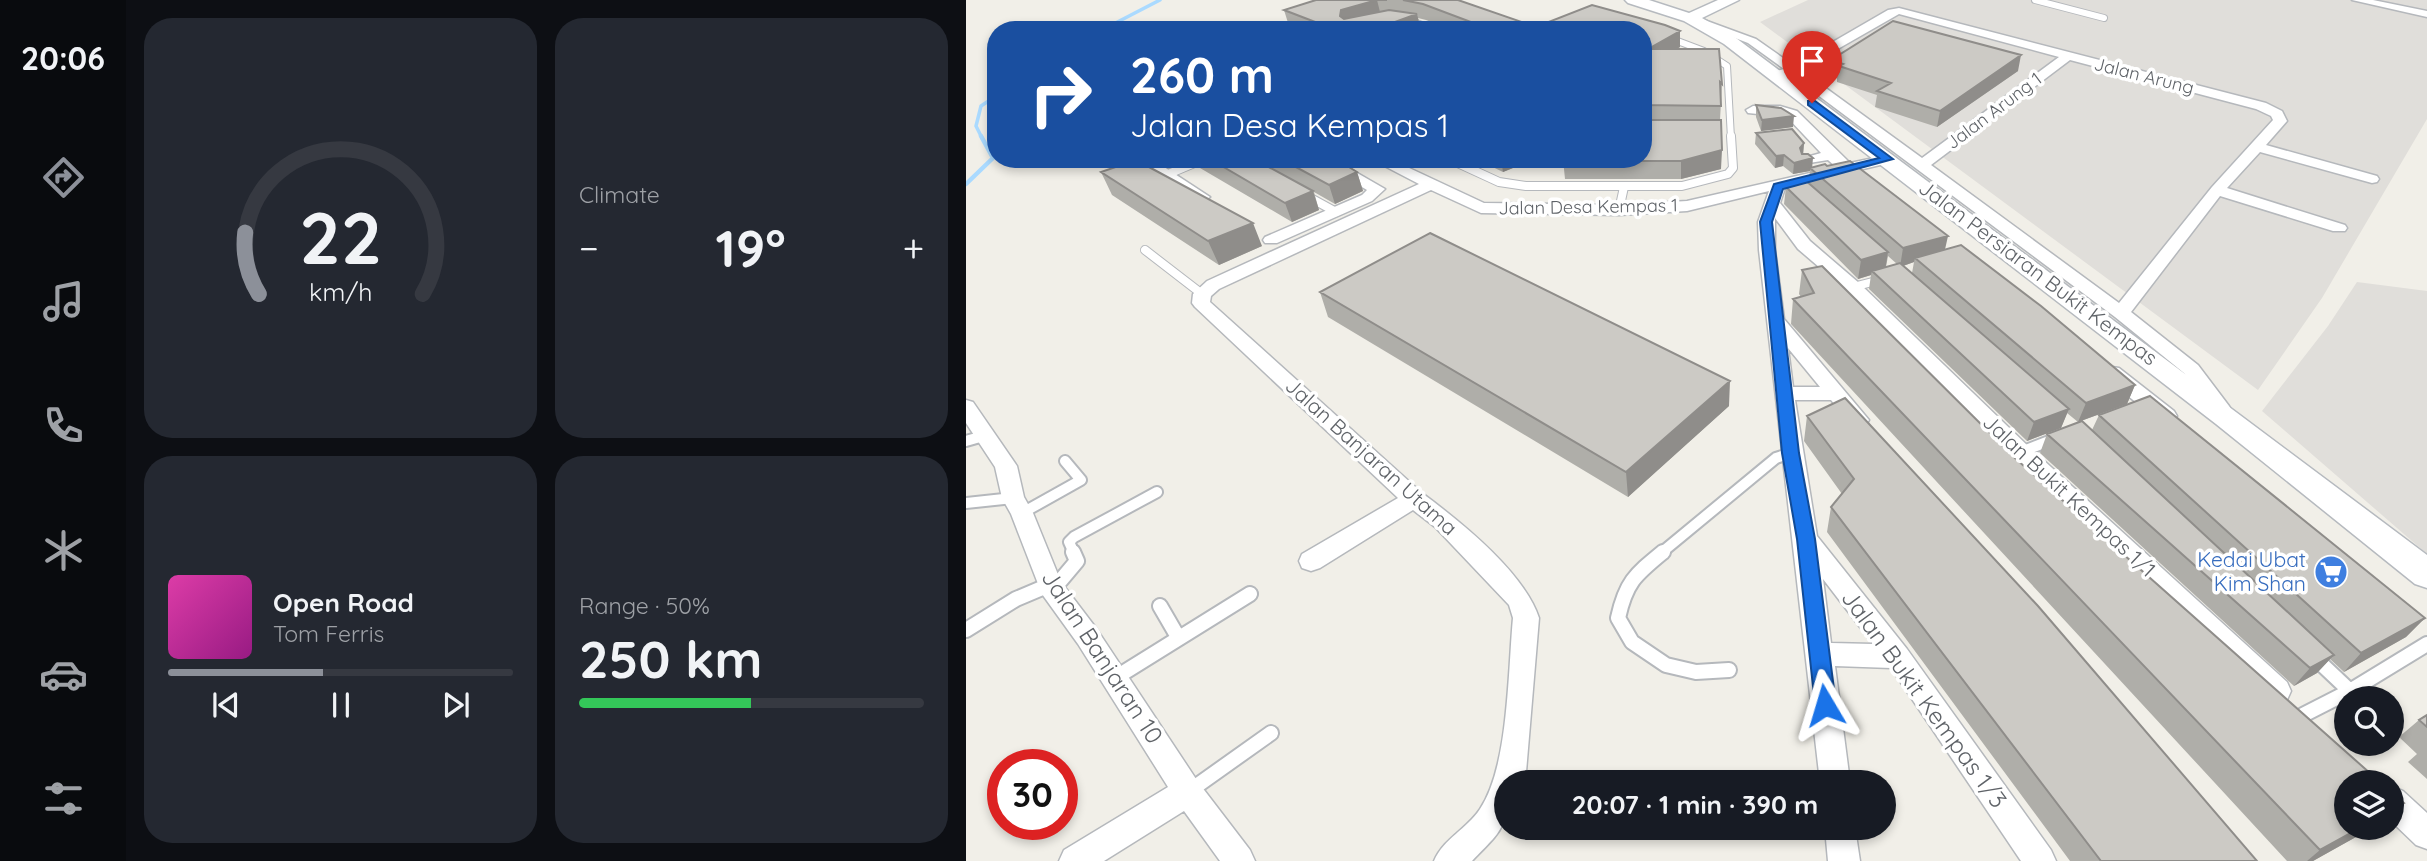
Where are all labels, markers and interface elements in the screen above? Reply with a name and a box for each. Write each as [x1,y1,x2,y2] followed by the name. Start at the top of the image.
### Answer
[1782,31,1842,103] pin
[21,38,105,78] text: 20:06
[1793,42,1831,80] icon: arrive
[1130,44,1274,105] text: 260 m
[1015,49,1106,140] icon: right
[2092,52,2196,99] street label: Jalan Arung
[1941,67,2046,154] street label: Jalan Arung 1
[1130,105,1449,145] text: Jalan Desa Kempas 1
[39,153,88,202] icon: directions
[1914,174,2163,371] street label: Jalan Persiaran Bukit Kempas
[579,180,660,209] text: Climate
[299,191,382,282] text: 22
[1498,193,1678,220] street label: Jalan Desa Kempas 1
[716,215,786,280] text: 19°
[579,224,599,272] text: −
[903,224,924,272] text: +
[309,276,372,307] text: km/h
[39,277,88,326] icon: music
[1280,372,1463,540] street label: Jalan Banjaran Utama
[39,401,88,450] icon: phone
[1978,408,2161,582] street label: Jalan Bukit Kempas 1/1
[39,526,88,575] icon: climate
[2197,546,2306,596] place label: Kedai Ubat Kim Shan
[2312,553,2350,591] supermarket icon: Kedai Ubat Kim Shan
[1036,564,1170,749] street label: Jalan Banjaran 10
[1835,583,2014,814] street label: Jalan Bukit Kempas 1/3
[273,586,414,619] text: Open Road
[579,591,710,620] text: Range · 50%
[273,619,384,648] text: Tom Ferris
[579,626,763,691] text: 250 km
[39,650,88,699] icon: car
[1788,668,1862,742] position arrow
[207,686,245,724] icon: previous
[322,686,360,724] icon: pause
[437,686,475,724] icon: next
[2334,686,2404,840] map controls
[2334,686,2404,756] button: search
[987,749,1078,840] speed limit sign: 30
[2334,770,2404,840] button: layers
[39,774,88,823] icon: filters
[1572,788,1818,821] text: 20:07 · 1 min · 390 m

